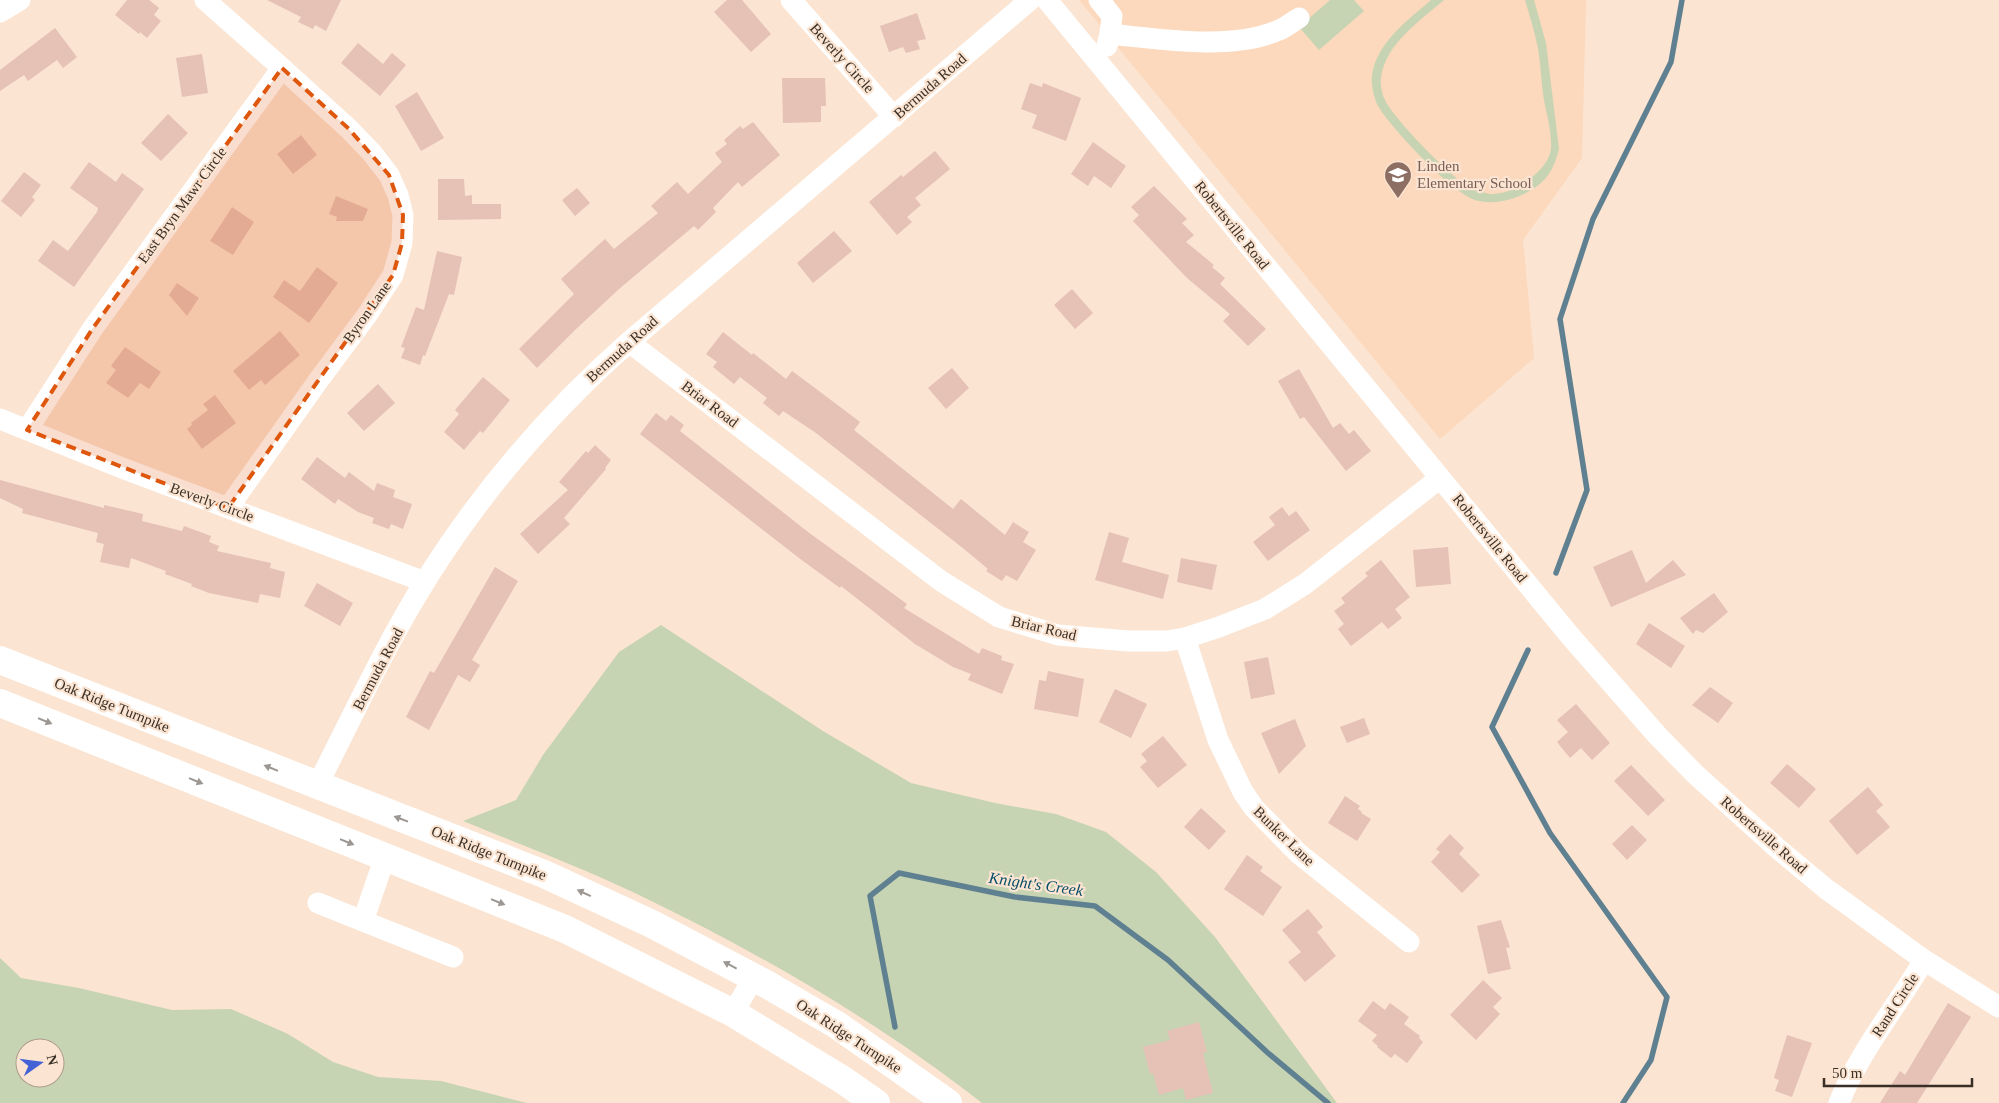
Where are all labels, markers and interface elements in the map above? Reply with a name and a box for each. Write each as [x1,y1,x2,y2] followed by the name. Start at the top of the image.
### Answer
[807,20,878,96] street label: Beverly Circle
[891,50,970,122] street label: Bermuda Road
[135,144,230,266] street label: East Bryn Mawr Circle
[1417,158,1532,191] place label: Linden Elementary School
[1383,160,1413,199] school or university icon: Linden Elementary School
[1192,178,1273,273] street label: Robertsville Road
[340,278,394,346] street label: Byron Lane
[583,312,661,385] street label: Bermuda Road
[679,378,742,431] street label: Briar Road
[168,479,256,525] street label: Beverly Circle
[1450,491,1531,586] street label: Robertsville Road
[1010,613,1079,643] street label: Briar Road
[350,625,407,713] street label: Bermuda Road
[52,675,172,735] street label: Oak Ridge Turnpike
[38,717,52,725] one-way arrow
[264,764,279,771] one-way arrow
[189,777,204,785] one-way arrow
[1718,793,1811,877] street label: Robertsville Road
[1250,803,1318,869] street label: Bunker Lane
[394,814,409,822] one-way arrow
[429,823,549,883] street label: Oak Ridge Turnpike
[340,838,354,846] one-way arrow
[987,869,1085,900] water label: Knight's Creek
[577,888,591,896] one-way arrow
[491,898,506,906] one-way arrow
[723,961,737,969] one-way arrow
[1869,970,1922,1040] street label: Rand Circle
[793,996,905,1076] street label: Oak Ridge Turnpike
[15,1038,65,1088] north arrow
[44,1053,61,1067] text: N
[1824,1056,1972,1088] scale bar
[1832,1065,1863,1081] text: 50 m

